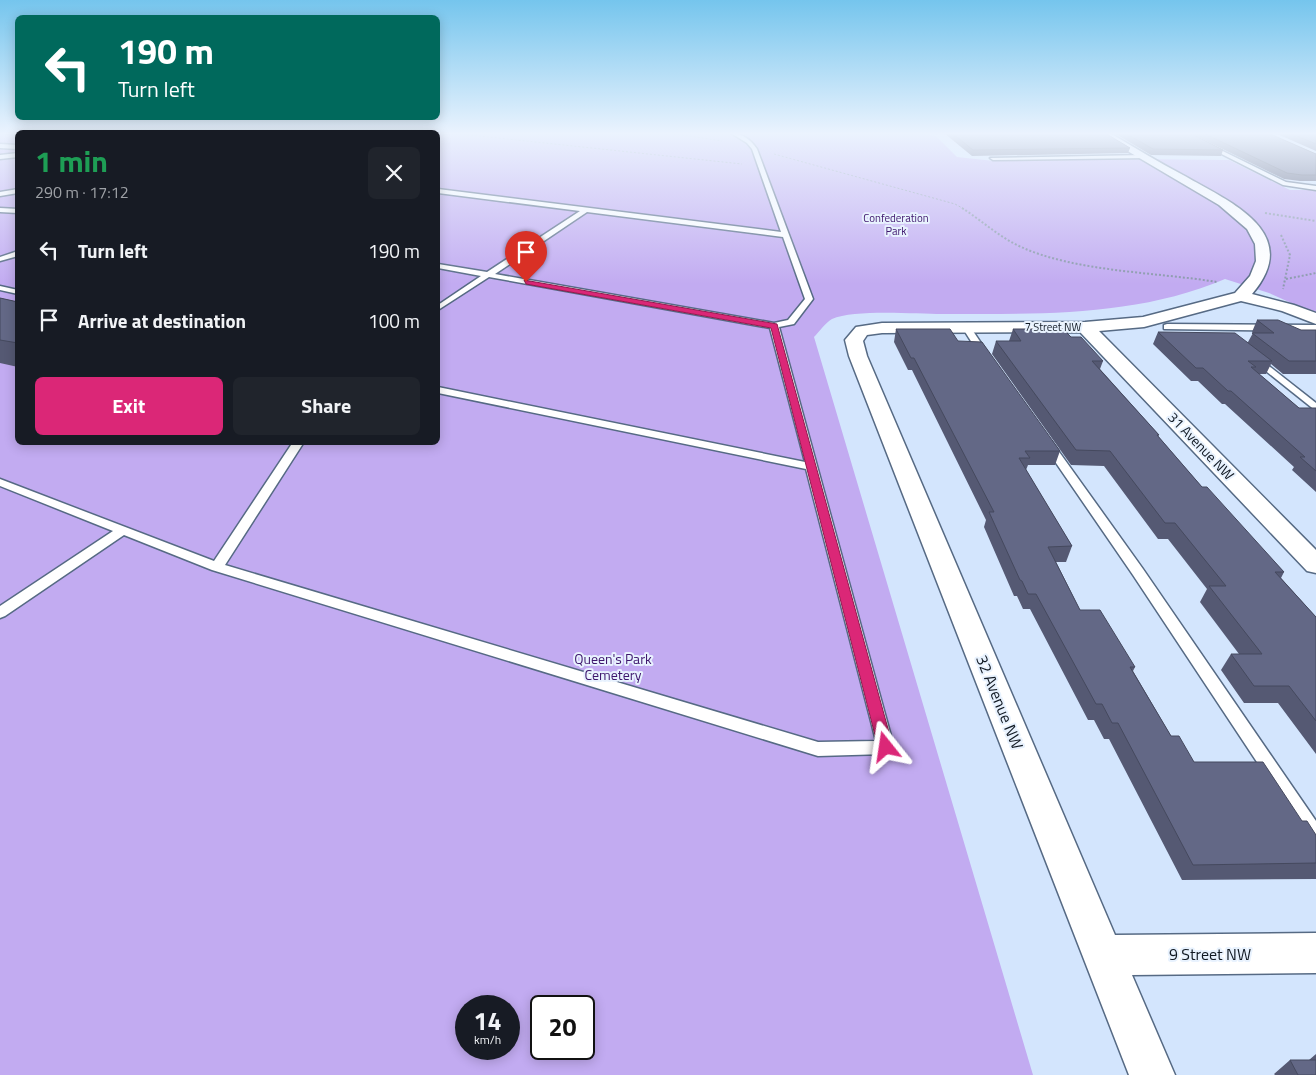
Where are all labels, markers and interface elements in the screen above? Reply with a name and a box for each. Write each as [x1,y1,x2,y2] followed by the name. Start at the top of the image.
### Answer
[118,24,214,78] text: 190 m
[35,35,100,100] icon: left
[118,72,195,106] text: Turn left
[35,138,108,184] text: 1 min
[368,147,420,199] button: close
[35,180,129,204] text: 290 m · 17:12
[863,210,929,239] park label: Confederation Park
[505,231,547,282] pin
[35,236,63,264] icon: left
[78,236,148,265] text: Turn left
[368,236,420,265] text: 190 m
[512,238,540,266] icon: arrive
[35,306,63,334] icon: arrive
[78,306,246,335] text: Arrive at destination
[368,306,420,335] text: 100 m
[1025,319,1082,335] street label: 7 Street NW
[35,377,223,435] button: Exit
[233,377,420,435] button: Share
[1163,407,1239,484] street label: 31 Avenue NW
[574,648,652,685] park label: Queen's Park Cemetery
[970,651,1030,753] street label: 32 Avenue NW
[859,720,911,772] position arrow
[1169,942,1251,966] street label: 9 Street NW
[530,995,595,1060] speed limit sign: 20
[473,1002,502,1040] text: 14
[474,1030,501,1049] text: km/h

